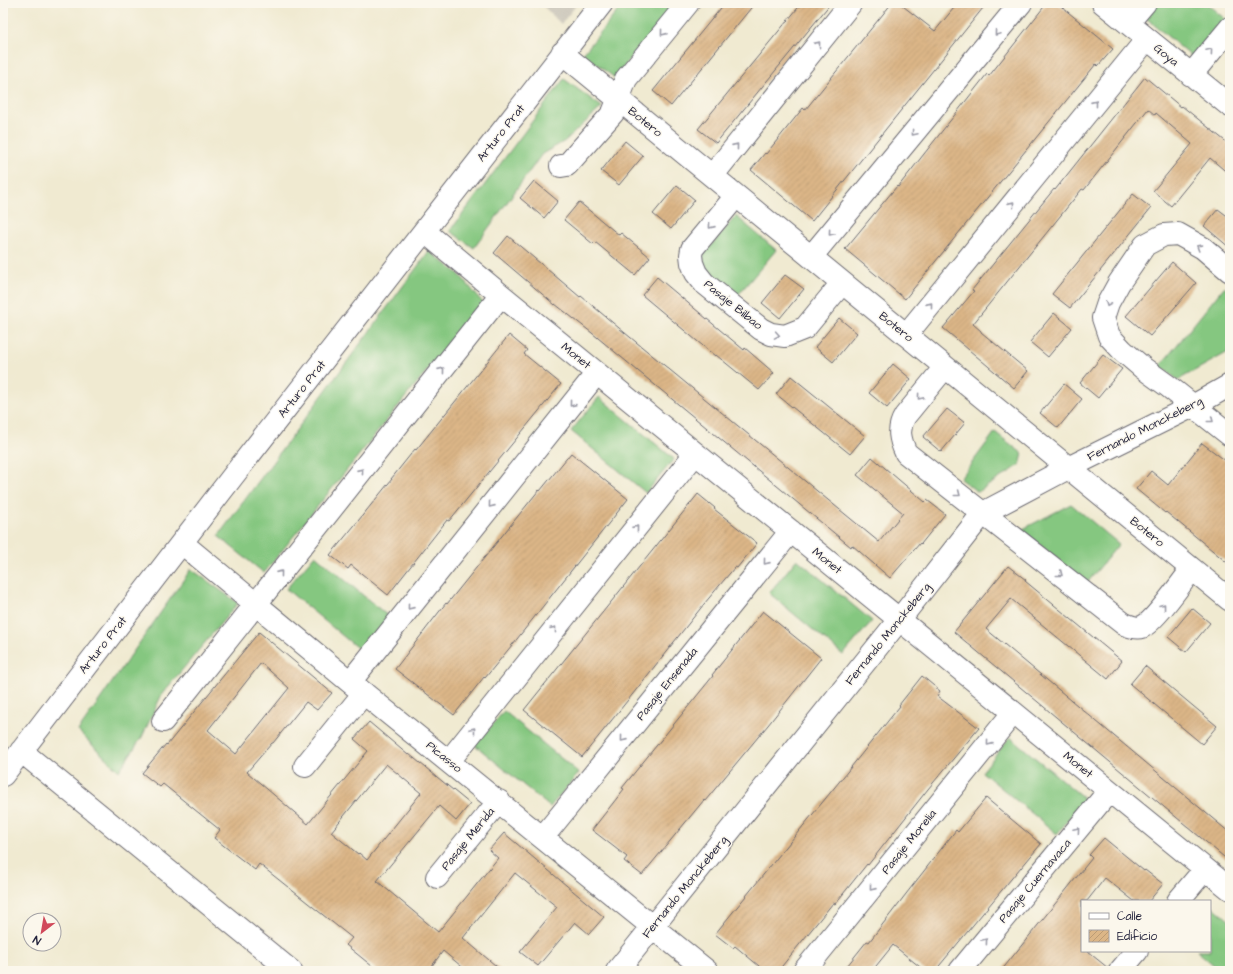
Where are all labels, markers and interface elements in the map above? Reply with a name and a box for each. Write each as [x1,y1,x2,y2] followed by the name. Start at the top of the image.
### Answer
[994,28,1001,36] one-way arrow
[661,29,668,36] one-way arrow
[1149,40,1182,71] street label: Goya
[813,42,820,49] one-way arrow
[1206,49,1213,56] one-way arrow
[473,101,529,165] street label: Arturo Prat
[1090,101,1097,108] one-way arrow
[624,103,666,141] street label: Botero
[911,128,918,136] one-way arrow
[732,143,739,150] one-way arrow
[1008,201,1015,209] one-way arrow
[709,222,716,229] one-way arrow
[828,229,835,236] one-way arrow
[1196,244,1203,251] one-way arrow
[700,276,766,334] street label: Pasaje Bilbao
[1105,301,1113,308] one-way arrow
[926,302,933,309] one-way arrow
[875,308,917,346] street label: Botero
[774,330,780,338] one-way arrow
[557,339,595,373] street label: Monet
[274,357,330,421] street label: Arturo Prat
[437,367,444,374] one-way arrow
[918,393,925,400] one-way arrow
[1084,393,1206,466] street label: Fernando Monckeberg
[570,399,577,406] one-way arrow
[1207,415,1214,422] one-way arrow
[356,469,363,476] one-way arrow
[953,489,960,496] one-way arrow
[489,501,496,508] one-way arrow
[1126,513,1168,551] street label: Botero
[631,525,638,532] one-way arrow
[808,544,846,578] street label: Monet
[764,557,771,564] one-way arrow
[275,570,282,577] one-way arrow
[1056,570,1063,577] one-way arrow
[841,579,935,689] street label: Fernando Monckeberg
[408,602,415,609] one-way arrow
[1159,603,1166,610] one-way arrow
[75,613,131,677] street label: Arturo Prat
[550,626,557,633] one-way arrow
[632,644,702,724] street label: Pasaje Ensenada
[468,728,475,735] one-way arrow
[620,734,627,741] one-way arrow
[422,737,466,777] street label: Picasso
[986,739,993,746] one-way arrow
[1059,748,1097,782] street label: Monet
[437,804,499,874] street label: Pasaje Merida
[878,806,940,878] street label: Pasaje Morelia
[1072,828,1079,835] one-way arrow
[638,832,732,942] street label: Fernando Monckeberg
[995,835,1075,927] street label: Pasaje Cuernavaca
[869,883,876,890] one-way arrow
[1081,900,1211,952] legend
[1117,908,1142,925] text: Calle
[22,912,62,952] north arrow
[1117,928,1157,945] text: Edificio
[30,932,44,948] text: N
[980,938,987,946] one-way arrow

